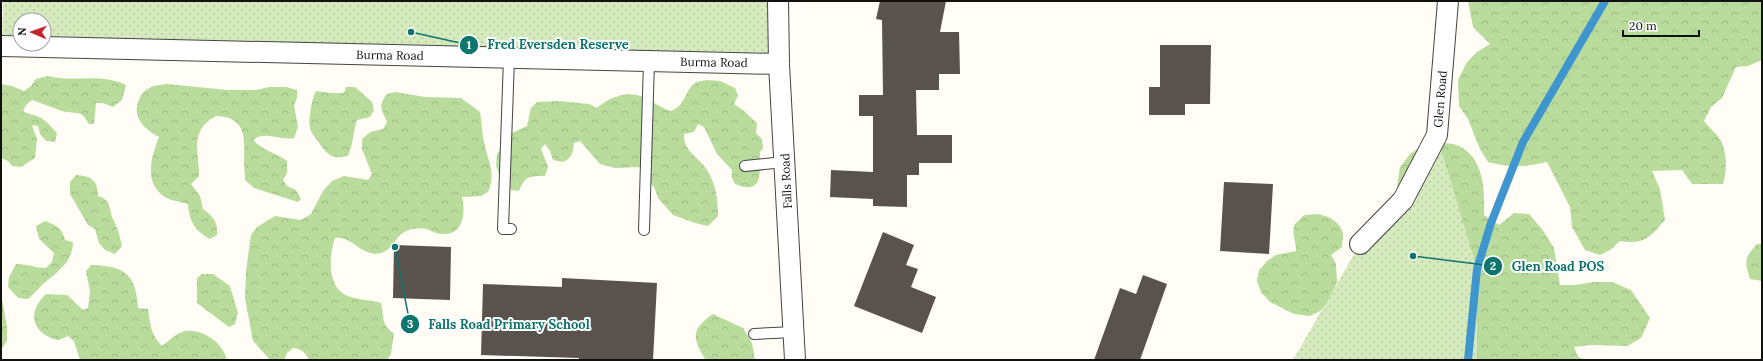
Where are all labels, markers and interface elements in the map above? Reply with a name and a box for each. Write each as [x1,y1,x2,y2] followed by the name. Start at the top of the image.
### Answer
[12,12,52,52] north arrow
[1623,12,1699,38] scale bar
[1629,18,1657,33] text: 20 m
[15,27,29,36] text: N
[459,32,636,57] callout: Fred Eversden Reserve
[487,36,629,53] text: Fred Eversden Reserve
[467,37,472,52] text: 1
[356,47,424,63] street label: Burma Road
[680,54,748,70] street label: Burma Road
[1430,70,1450,128] street label: Glen Road
[777,153,795,209] street label: Falls Road
[1483,253,1612,278] callout: Glen Road POS
[1490,258,1496,273] text: 2
[1512,258,1605,275] text: Glen Road POS
[400,312,597,337] callout: Falls Road Primary School
[407,316,414,331] text: 3
[428,316,590,333] text: Falls Road Primary School

